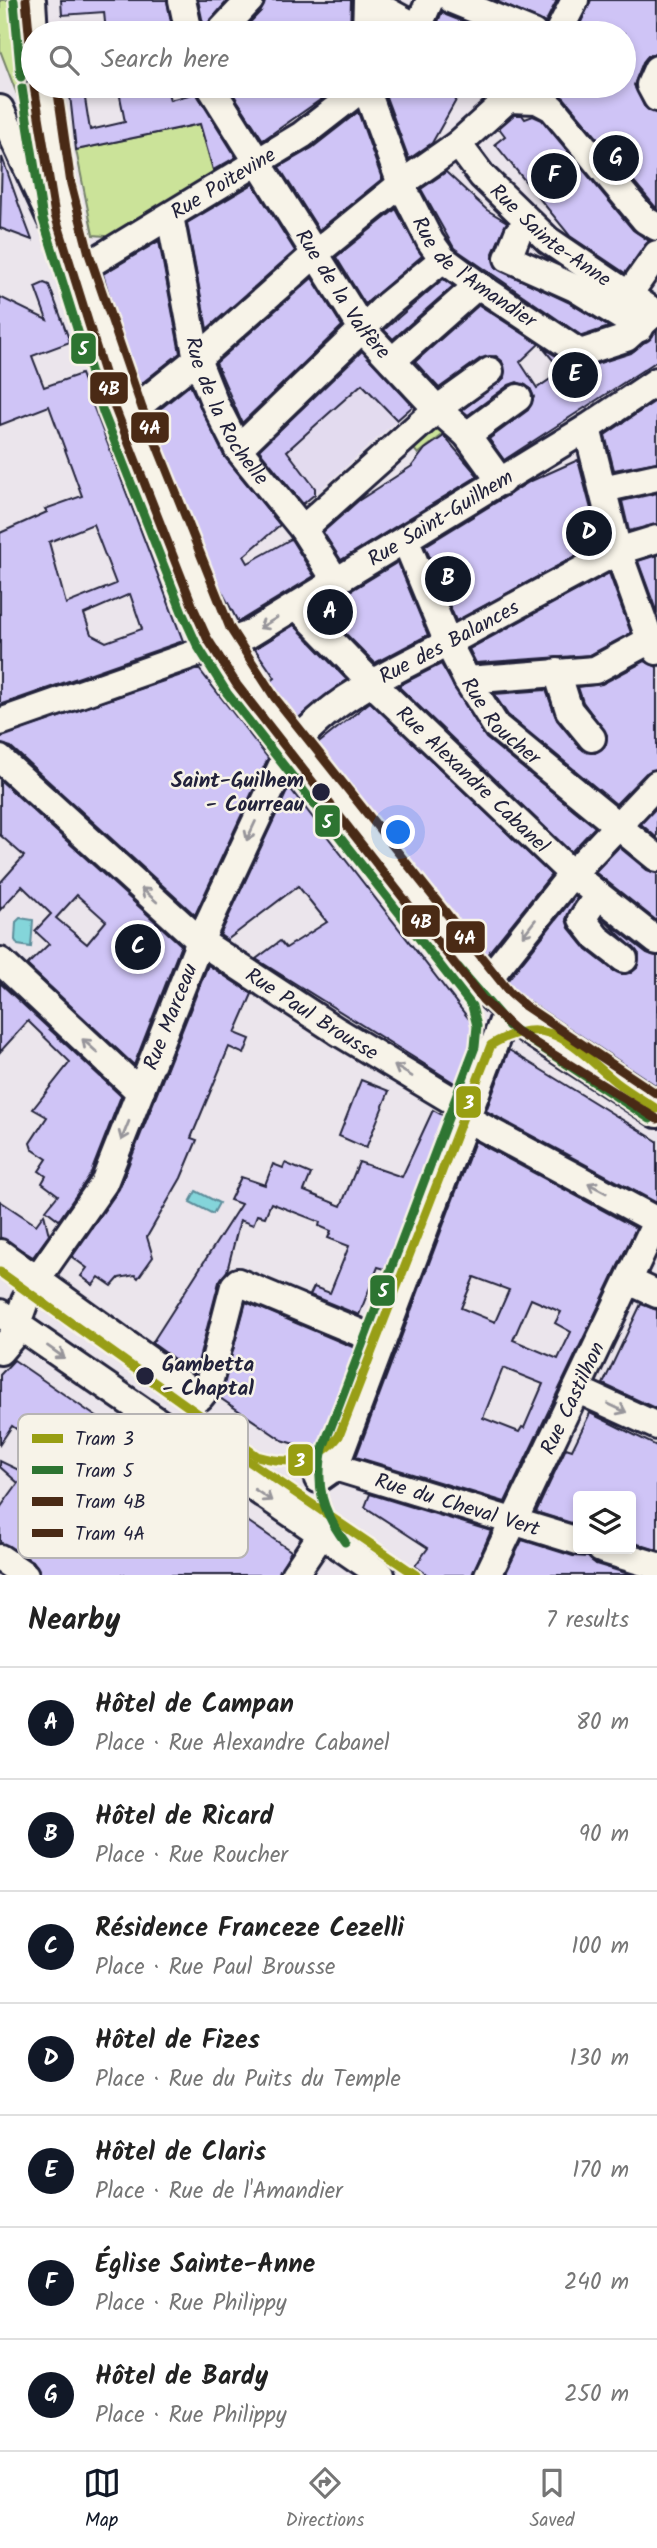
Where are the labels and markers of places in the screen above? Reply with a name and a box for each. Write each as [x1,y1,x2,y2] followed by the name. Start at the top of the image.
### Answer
[593,132,639,184] pin: G
[531,150,577,202] pin: F
[552,349,598,401] pin: E
[566,507,612,559] pin: D
[425,553,471,605] pin: B
[307,586,353,638] pin: A
[171,765,305,822] place label: Saint-Guilhem - Courreau
[310,781,332,803] marker: Saint-Guilhem - Courreau
[115,921,161,973] pin: C
[162,1349,255,1406] place label: Gambetta - Chaptal
[134,1365,156,1387] marker: Gambetta - Chaptal

